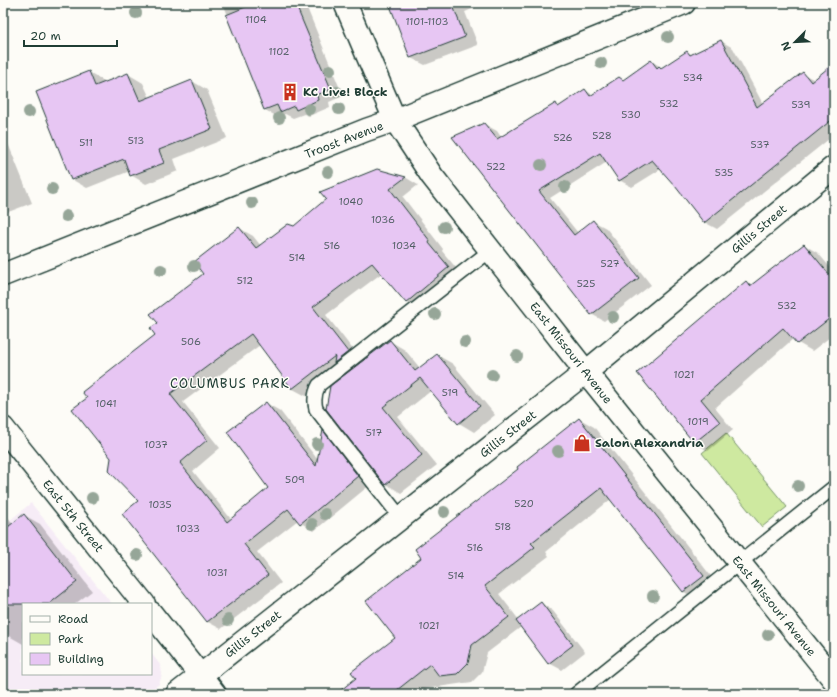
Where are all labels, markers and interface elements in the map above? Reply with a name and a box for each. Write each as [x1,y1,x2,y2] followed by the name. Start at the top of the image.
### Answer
[245,13,267,26] house number: 1104
[406,15,448,28] house number: 1101-1103
[24,22,117,48] scale bar
[775,22,815,62] north arrow
[30,28,61,44] text: 20 m
[778,39,795,53] text: N
[268,45,290,58] house number: 1102
[683,71,703,84] house number: 534
[280,82,300,102] building icon: KC Live! Block
[303,84,388,100] place label: KC Live! Block
[660,97,679,110] house number: 532
[791,98,811,111] house number: 539
[621,108,641,121] house number: 530
[302,118,386,162] street label: Troost Avenue
[592,129,612,142] house number: 528
[553,131,573,144] house number: 526
[128,134,144,147] house number: 513
[79,136,93,149] house number: 511
[751,138,769,151] house number: 537
[486,160,506,173] house number: 522
[715,166,733,179] house number: 535
[339,195,363,208] house number: 1040
[728,201,790,257] street label: Gillis Street
[371,213,395,226] house number: 1036
[324,239,340,252] house number: 516
[392,239,416,252] house number: 1034
[289,251,305,264] house number: 514
[601,257,619,270] house number: 527
[237,274,253,287] house number: 512
[577,277,595,290] house number: 525
[526,299,616,407] street label: East Missouri Avenue
[778,299,797,312] house number: 532
[181,335,201,348] house number: 506
[674,368,694,381] house number: 1021
[170,375,290,392] district label: COLUMBUS PARK
[442,386,458,399] house number: 519
[95,397,117,410] house number: 1041
[476,407,540,461] street label: Gillis Street
[687,415,709,428] house number: 1019
[366,426,382,439] house number: 517
[572,433,592,453] shop icon: Salon Alexandria
[595,435,704,451] place label: Salon Alexandria
[144,438,168,451] house number: 1037
[285,473,305,486] house number: 509
[39,476,107,556] street label: East 5th Street
[514,497,534,510] house number: 520
[148,498,172,511] house number: 1035
[495,520,511,533] house number: 518
[176,522,200,535] house number: 1033
[467,541,483,554] house number: 516
[728,552,820,660] street label: East Missouri Avenue
[206,566,228,579] house number: 1031
[448,569,464,582] house number: 514
[22,603,152,675] legend
[221,607,285,661] street label: Gillis Street
[58,611,89,627] text: Road
[419,619,439,632] house number: 1021
[58,631,84,647] text: Park
[58,651,104,667] text: Building

